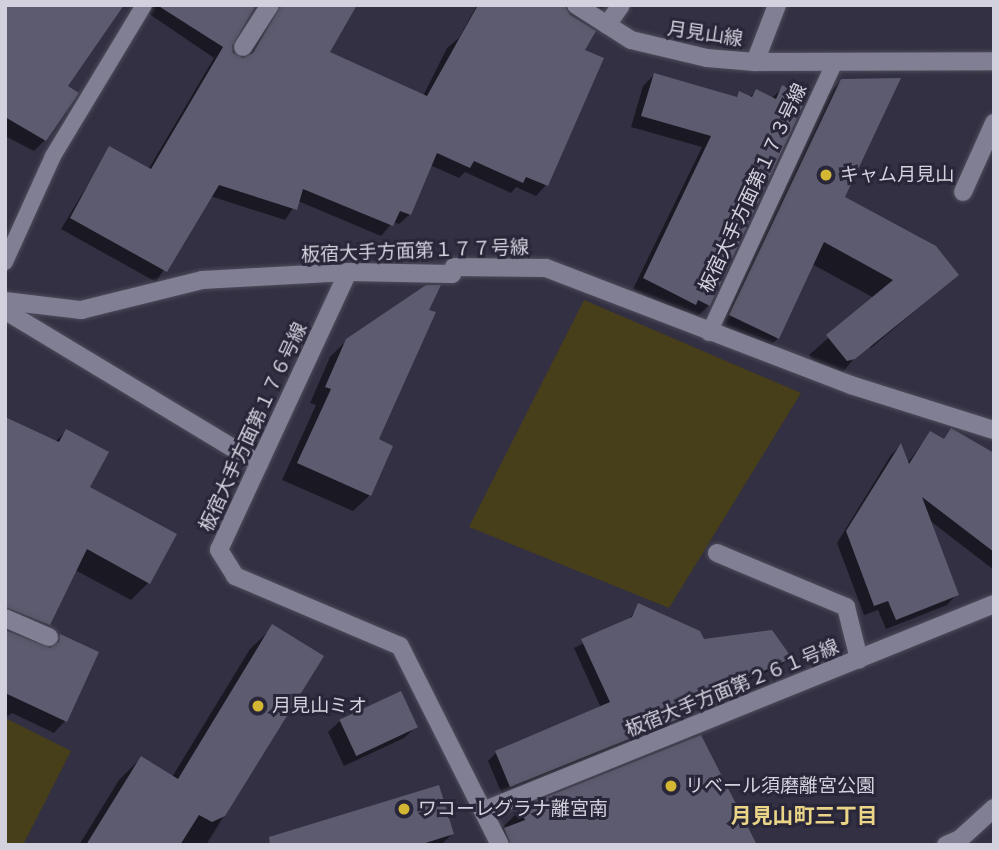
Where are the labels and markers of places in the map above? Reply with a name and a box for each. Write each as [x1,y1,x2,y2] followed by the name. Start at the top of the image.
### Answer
[840,164,954,186] place label: キャム月見山
[818,167,834,183] marker: キャム月見山
[272,695,367,717] place label: 月見山ミオ
[250,698,266,714] marker: 月見山ミオ
[685,775,875,797] place label: リベール須磨離宮公園
[663,778,679,794] marker: リベール須磨離宮公園
[418,798,608,820] place label: ワコーレグラナ離宮南
[396,801,412,817] marker: ワコーレグラナ離宮南

